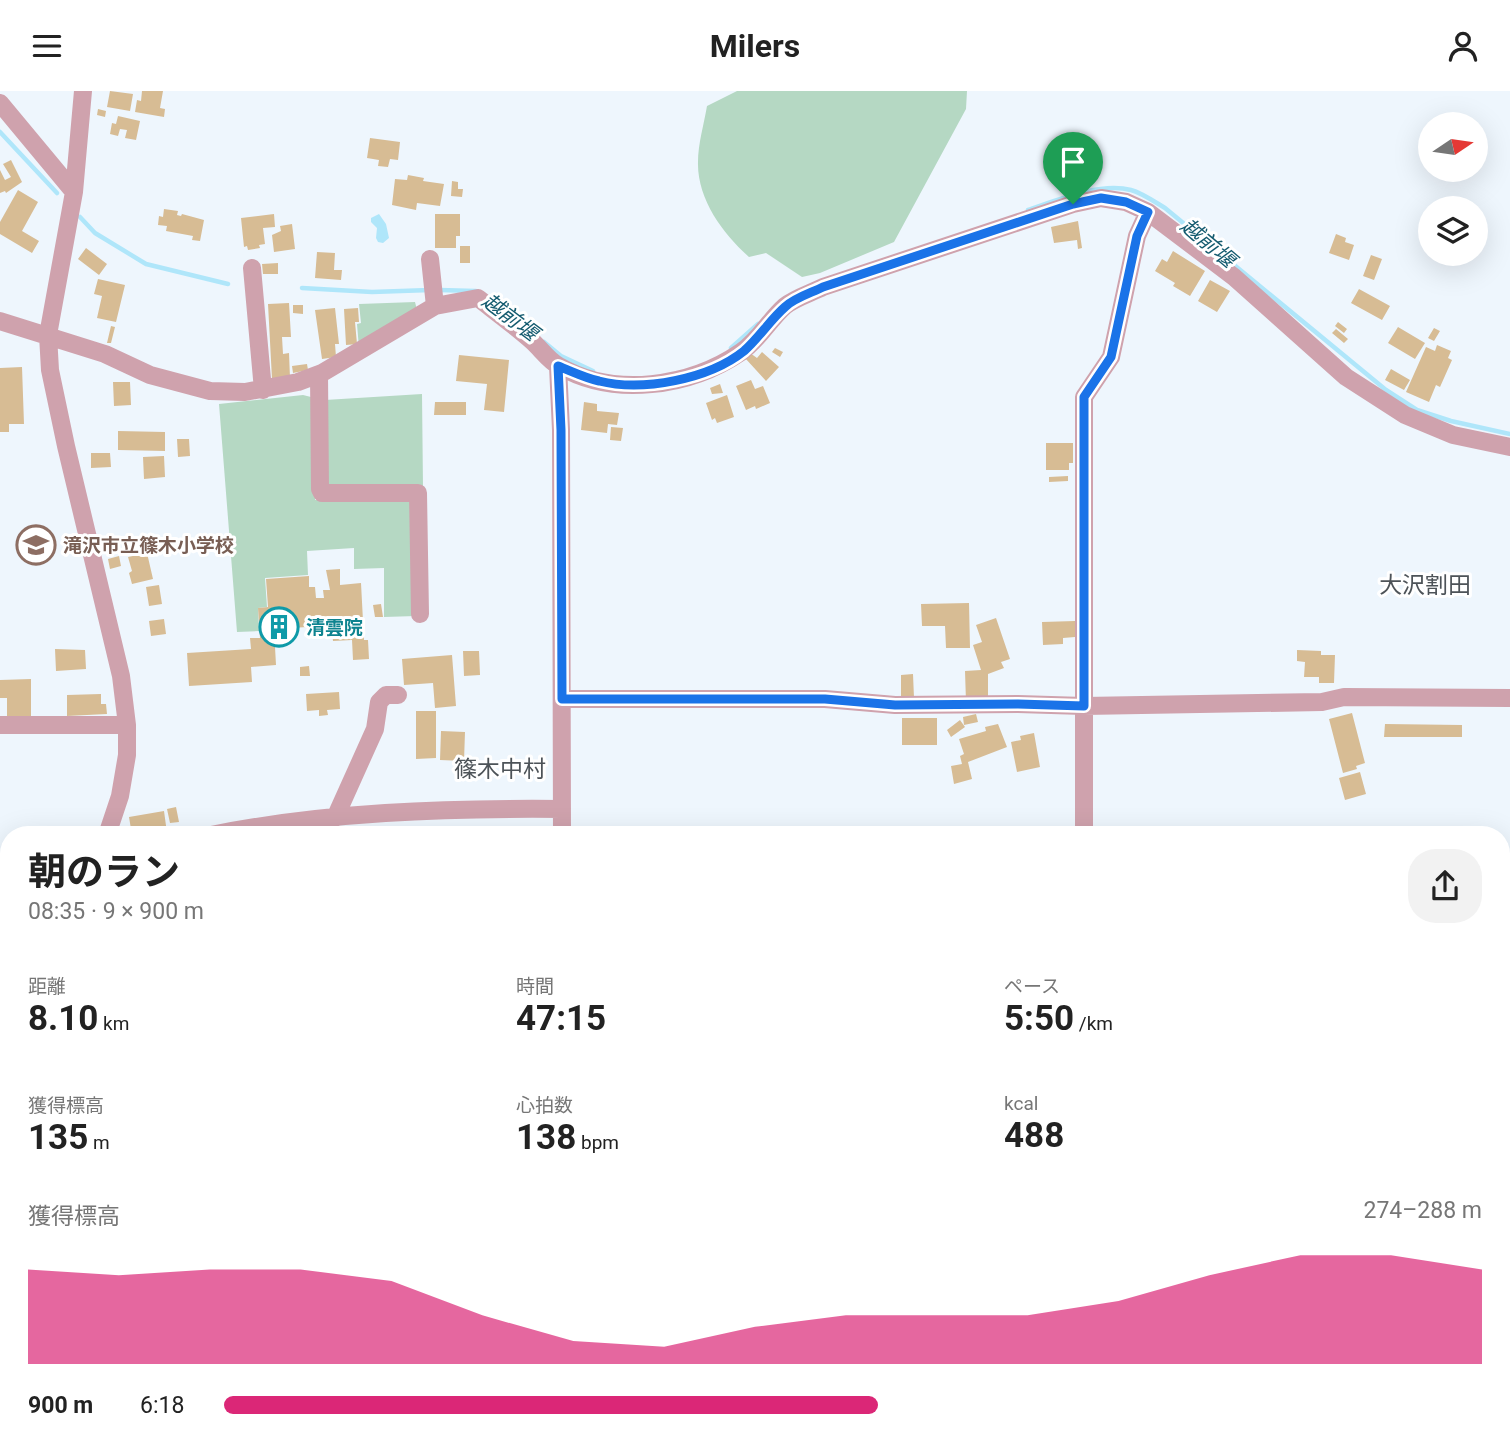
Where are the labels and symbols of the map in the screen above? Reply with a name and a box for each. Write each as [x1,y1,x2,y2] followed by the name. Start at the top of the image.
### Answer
[1418,112,1488,182] north arrow
[1043,132,1103,204] pin
[1176,214,1243,275] water label: 越前堰
[478,288,546,348] water label: 越前堰
[15,524,57,566] school or university icon: 滝沢市立篠木小学校
[63,534,234,557] place label: 滝沢市立篠木小学校
[1379,572,1471,599] district label: 大沢割田
[258,606,300,648] building icon: 清雲院
[306,616,363,639] place label: 清雲院
[454,756,546,783] district label: 篠木中村

